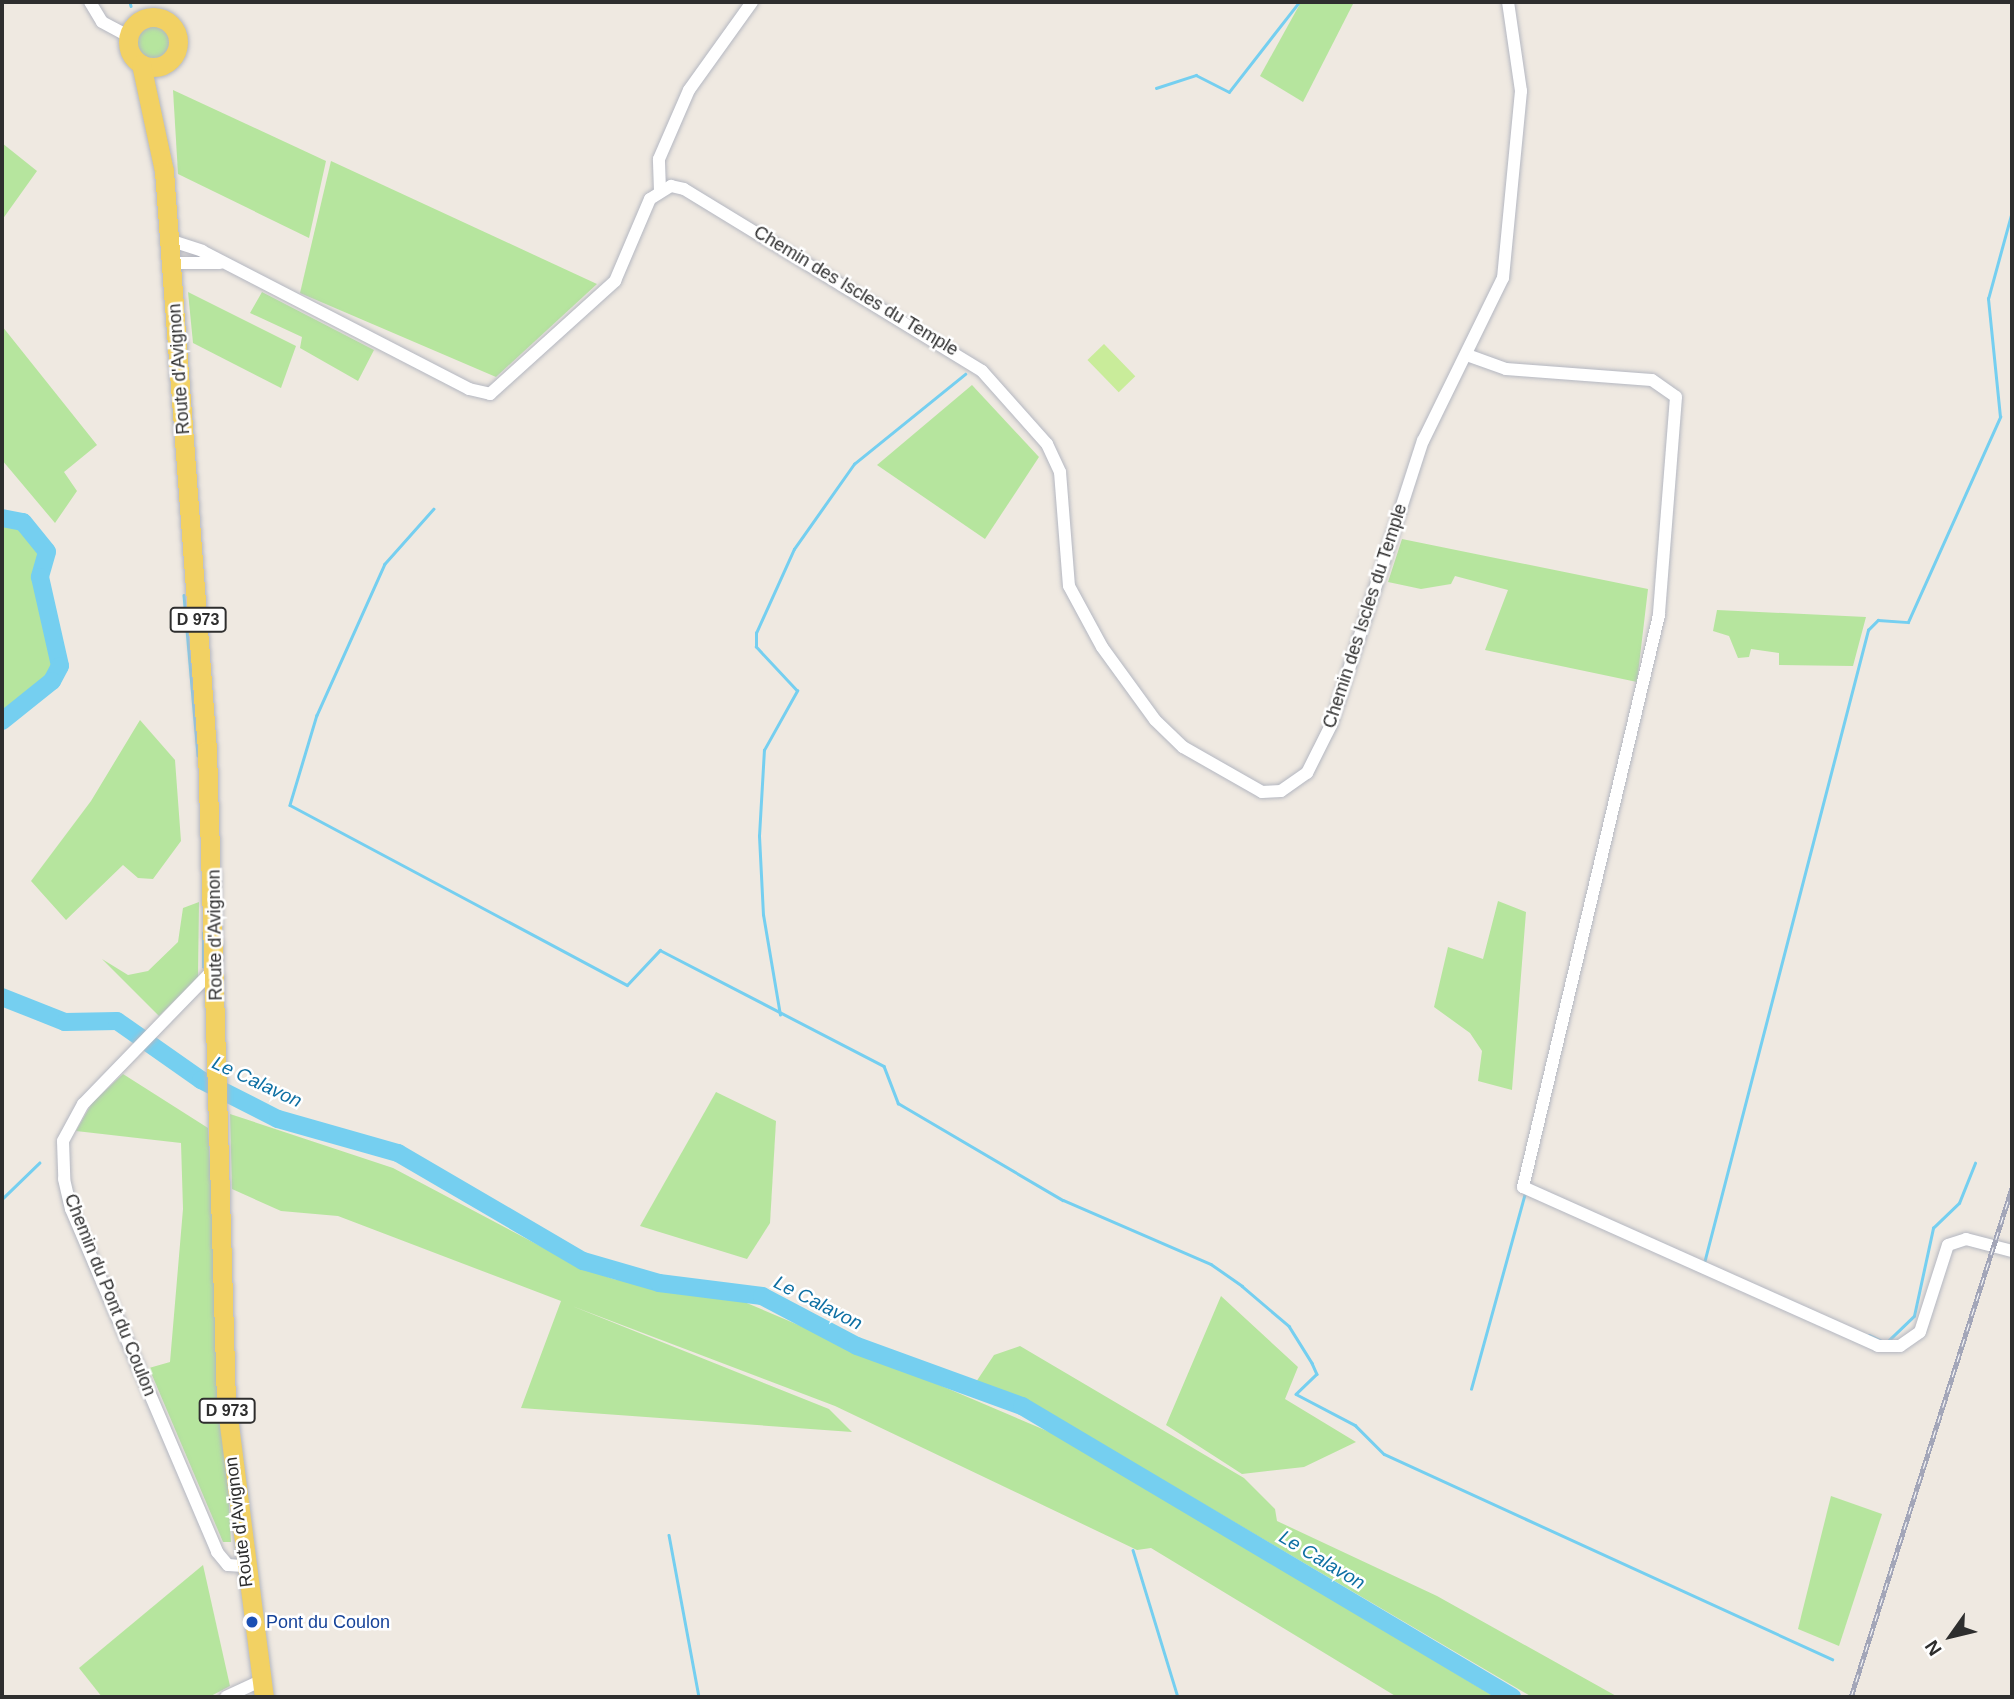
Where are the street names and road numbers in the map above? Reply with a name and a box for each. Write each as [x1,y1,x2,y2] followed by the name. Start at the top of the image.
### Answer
[750,221,962,361] street label: Chemin des Iscles du Temple
[164,303,194,435] street label: Route d'Avignon
[1318,501,1412,731] street label: Chemin des Iscles du Temple
[168,608,228,632] road number: D 973
[203,869,227,1001] street label: Route d'Avignon
[60,1191,160,1399] street label: Chemin du Pont du Coulon
[197,1399,257,1424] road number: D 973
[220,1456,258,1588] street label: Route d'Avignon

